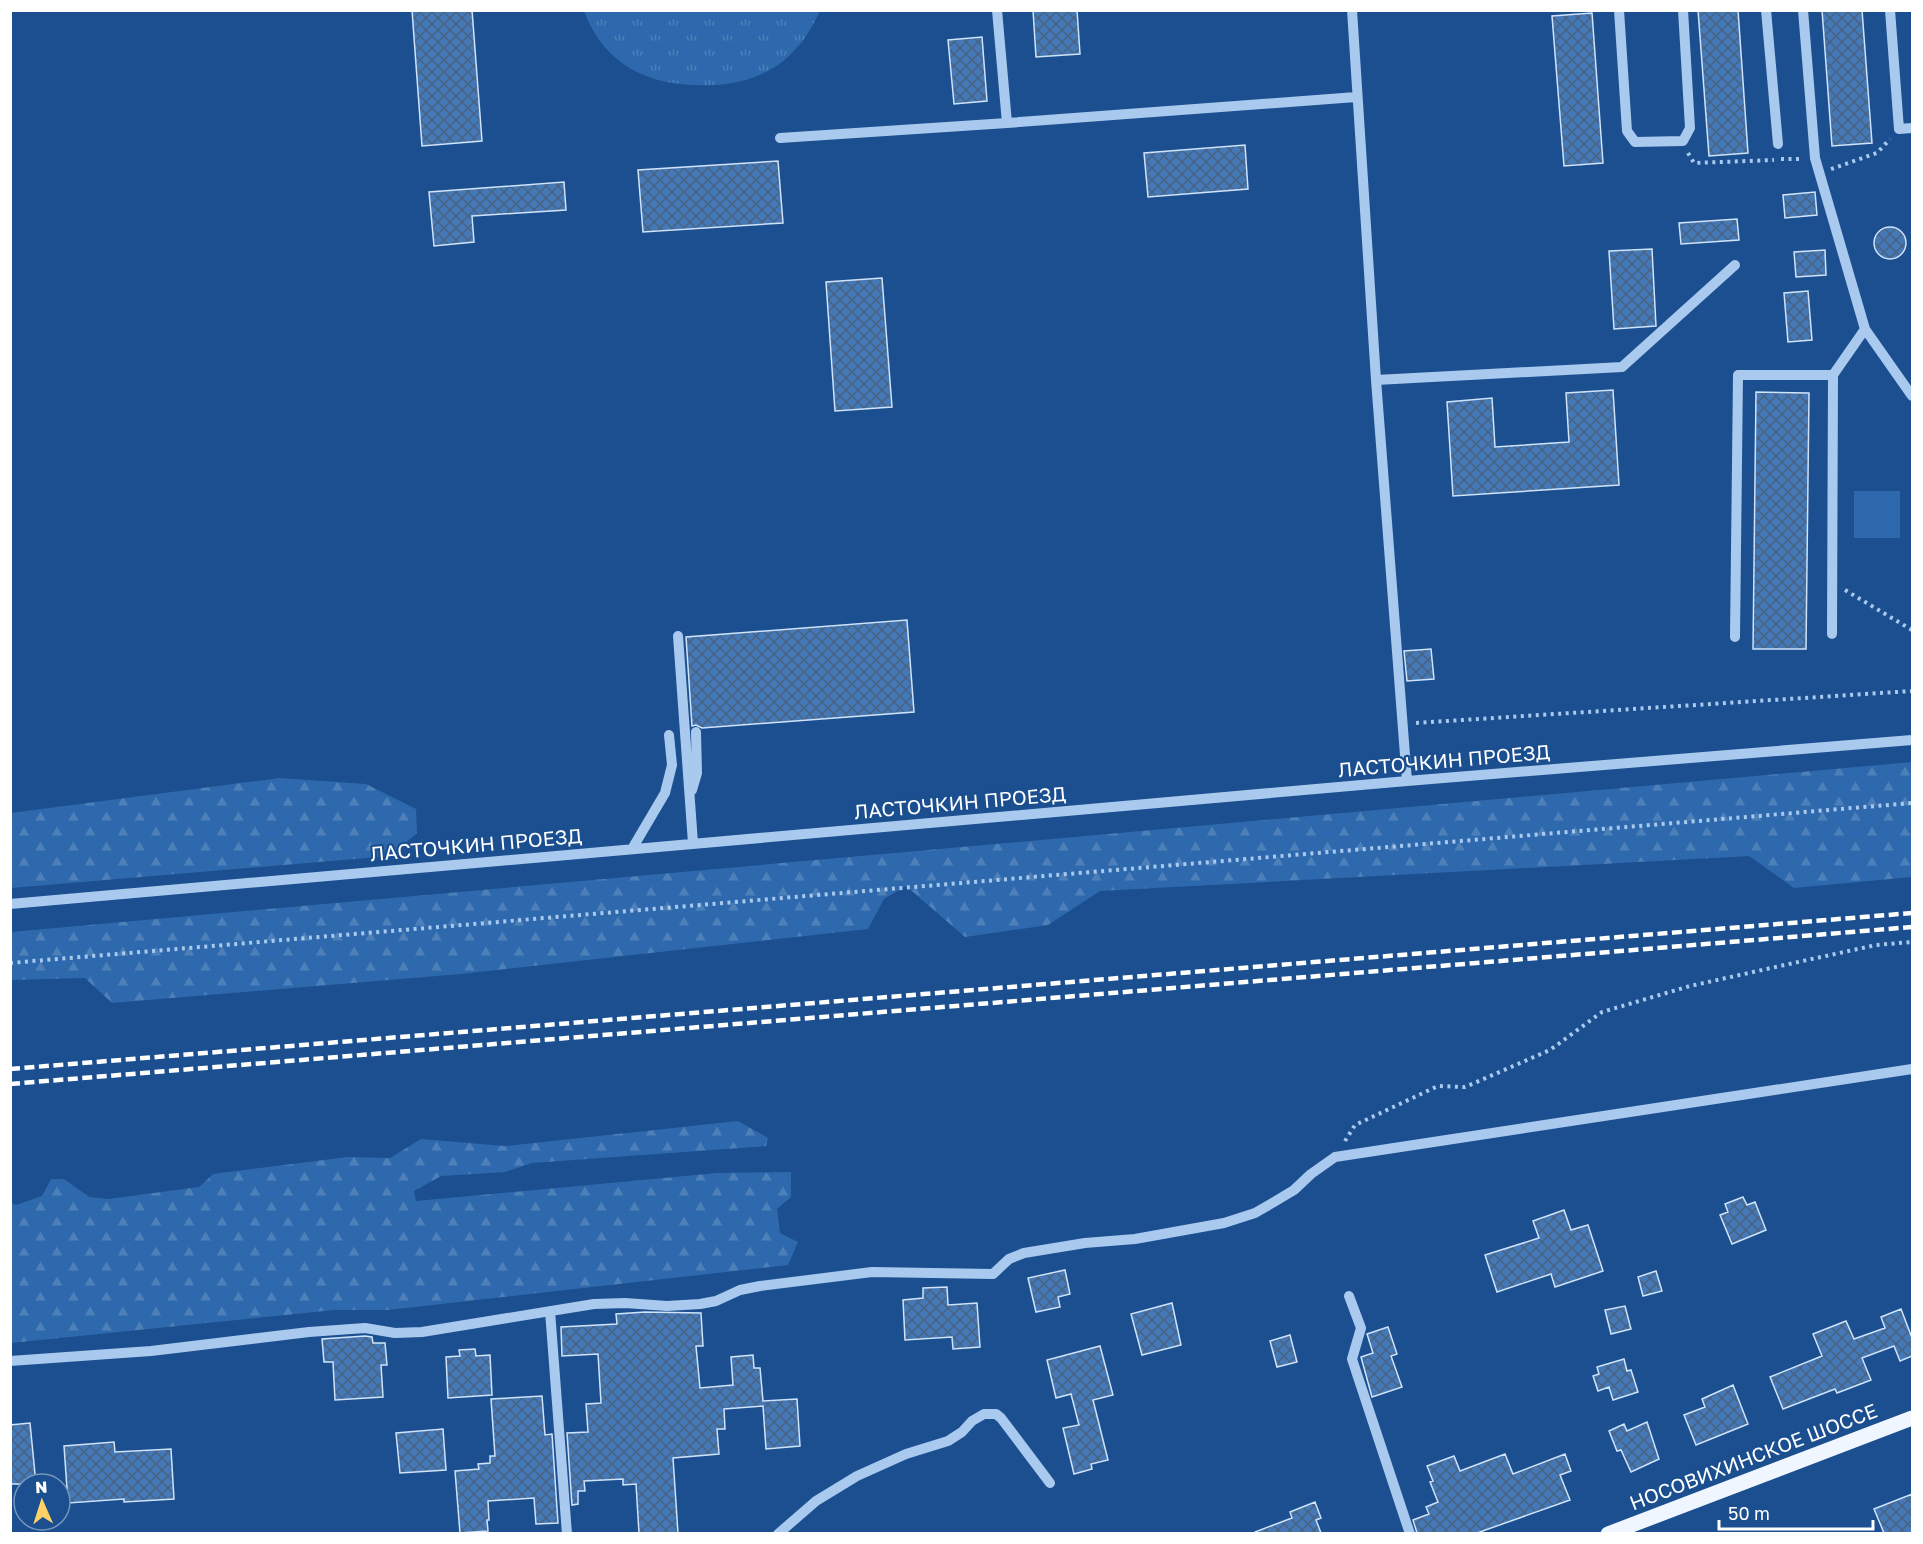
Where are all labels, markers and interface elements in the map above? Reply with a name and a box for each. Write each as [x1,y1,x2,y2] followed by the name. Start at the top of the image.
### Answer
[1337,739,1551,781] street label: ЛАСТОЧКИН ПРОЕЗД
[853,781,1067,823] street label: ЛАСТОЧКИН ПРОЕЗД
[369,823,583,865] street label: ЛАСТОЧКИН ПРОЕЗД
[1626,1398,1880,1514] street label: НОСОВИХИНСКОЕ ШОССЕ
[12,1472,72,1532] north arrow
[35,1477,48,1497] text: N
[1719,1493,1874,1531] scale bar
[1728,1502,1770,1524] text: 50 m

